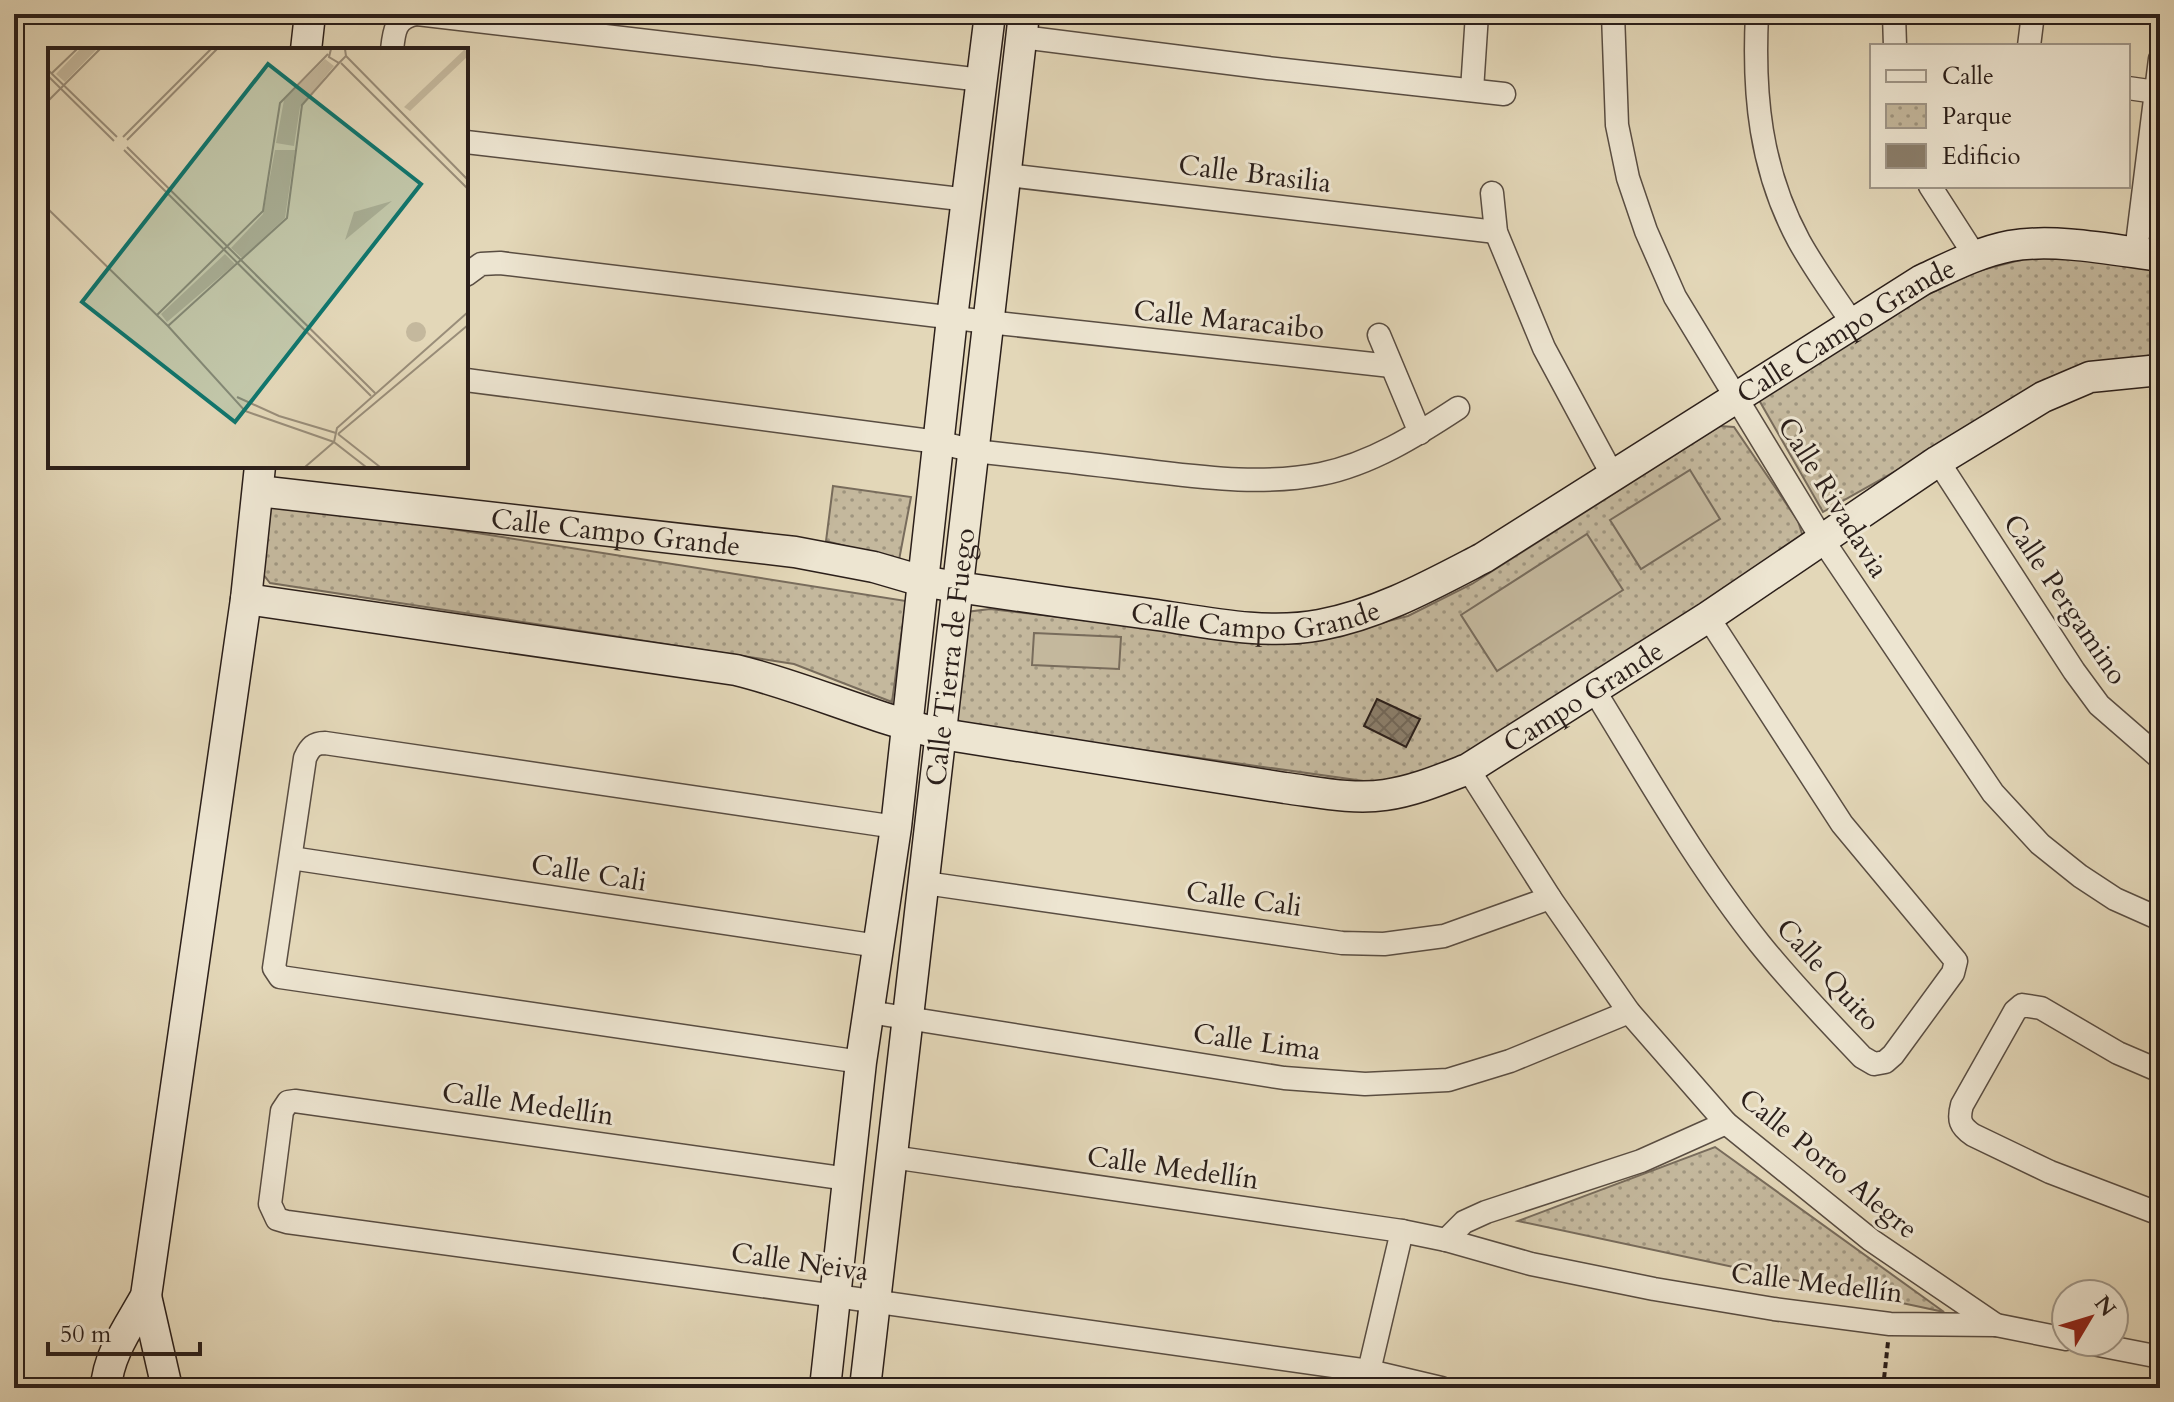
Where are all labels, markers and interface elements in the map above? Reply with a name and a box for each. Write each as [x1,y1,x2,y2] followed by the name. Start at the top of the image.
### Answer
[1870,44,2130,188] legend
[48,48,468,468] inset map
[1942,60,1994,93] text: Calle
[1942,100,2012,133] text: Parque
[1942,140,2021,173] text: Edificio
[1176,146,1333,202] street label: Calle Brasilia
[1730,249,1961,413] street label: Calle Campo Grande
[1132,291,1326,349] street label: Calle Maracaibo
[1769,410,1898,585] street label: Calle Rivadavia
[489,500,742,566] street label: Calle Campo Grande
[1994,507,2136,692] street label: Calle Pergamino
[917,526,984,788] street label: Calle Tierra de Fuego
[1129,591,1385,649] street label: Calle Campo Grande
[1496,632,1671,762] street label: Campo Grande
[528,845,649,901] street label: Calle Cali
[1184,872,1304,926] street label: Calle Cali
[1768,910,1889,1039] street label: Calle Quito
[1191,1014,1323,1070] street label: Calle Lima
[440,1073,616,1135] street label: Calle Medellín
[1731,1080,1926,1248] street label: Calle Porto Alegre
[1085,1137,1261,1199] street label: Calle Medellín
[729,1234,871,1290] street label: Calle Neiva
[1729,1254,1905,1312] street label: Calle Medellín
[2050,1278,2130,1358] north arrow
[2087,1290,2123,1323] text: N
[48,1306,200,1356] scale bar
[60,1318,112,1351] text: 50 m

